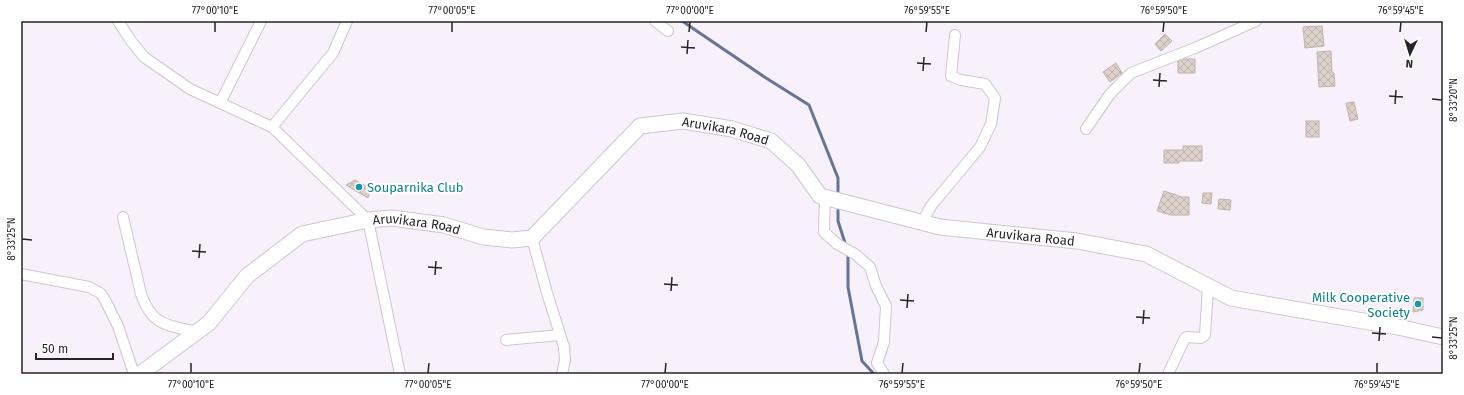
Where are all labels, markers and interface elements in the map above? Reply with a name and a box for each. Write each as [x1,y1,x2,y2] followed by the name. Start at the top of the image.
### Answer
[192,5,238,17] text: 77°00'10"E
[429,5,476,17] text: 77°00'05"E
[666,5,714,17] text: 77°00'00"E
[904,5,950,17] text: 76°59'55"E
[1141,5,1187,17] text: 76°59'50"E
[1378,5,1424,17] text: 76°59'45"E
[1390,34,1430,74] north arrow
[1405,57,1413,70] text: N
[1448,78,1460,122] text: 8°33'20"N
[681,114,771,148] street label: Aruvikara Road
[367,180,463,195] place label: Souparnika Club
[354,182,364,192] marker: Souparnika Club
[372,211,462,238] street label: Aruvikara Road
[6,217,18,261] text: 8°33'25"N
[986,225,1075,249] street label: Aruvikara Road
[1312,290,1411,320] place label: Milk Cooperative Society
[1413,299,1423,309] marker: Milk Cooperative Society
[1448,316,1460,360] text: 8°33'25"N
[36,335,113,361] scale bar
[42,342,68,356] text: 50 m
[168,379,214,391] text: 77°00'10"E
[405,379,452,391] text: 77°00'05"E
[641,379,689,391] text: 77°00'00"E
[879,379,925,391] text: 76°59'55"E
[1116,379,1162,391] text: 76°59'50"E
[1354,379,1400,391] text: 76°59'45"E

